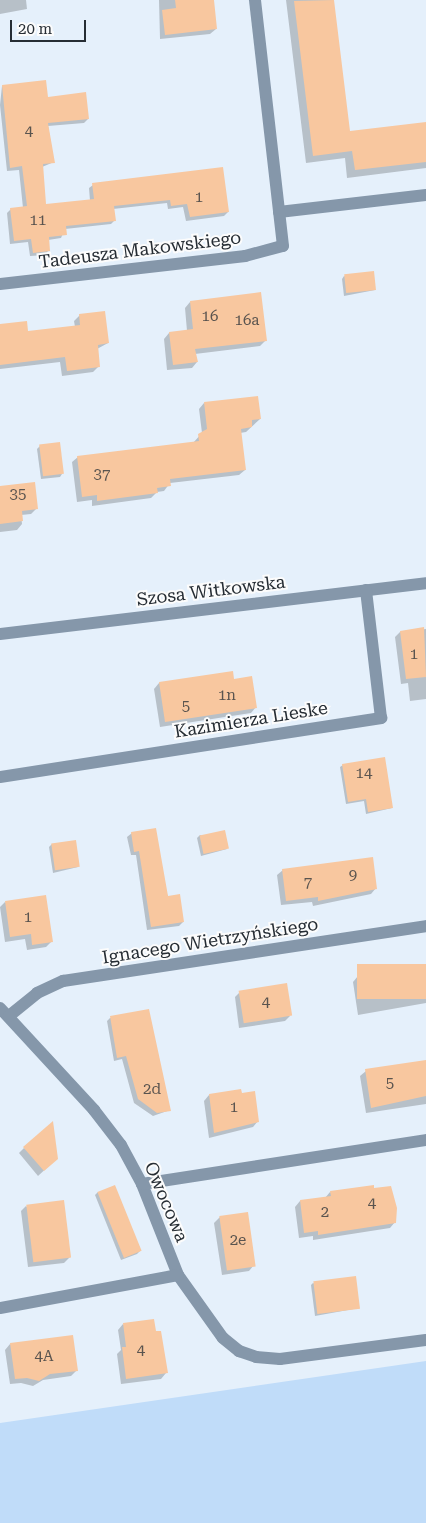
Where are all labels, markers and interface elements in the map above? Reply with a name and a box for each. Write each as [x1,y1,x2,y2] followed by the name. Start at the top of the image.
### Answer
[12,10,89,42] scale bar
[18,20,52,38] text: 20 m
[25,123,33,141] house number: 4
[195,189,203,207] house number: 1
[30,212,46,230] house number: 11
[38,227,242,273] street label: Tadeusza Makowskiego
[202,308,218,326] house number: 16
[235,312,259,330] house number: 16a
[94,466,110,484] house number: 37
[10,486,26,504] house number: 35
[135,571,287,611] street label: Szosa Witkowska
[410,646,418,664] house number: 1
[218,687,236,705] house number: 1n
[173,697,329,743] street label: Kazimierza Lieske
[182,698,190,716] house number: 5
[356,765,372,783] house number: 14
[349,867,357,885] house number: 9
[304,874,312,892] house number: 7
[24,909,32,927] house number: 1
[100,913,320,969] street label: Ignacego Wietrzyńskiego
[262,994,270,1012] house number: 4
[386,1075,394,1093] house number: 5
[143,1081,161,1099] house number: 2d
[230,1099,238,1117] house number: 1
[139,1159,193,1245] street label: Owocowa
[368,1195,376,1213] house number: 4
[321,1204,329,1222] house number: 2
[230,1232,246,1250] house number: 2e
[137,1342,145,1360] house number: 4
[35,1348,53,1366] house number: 4A

